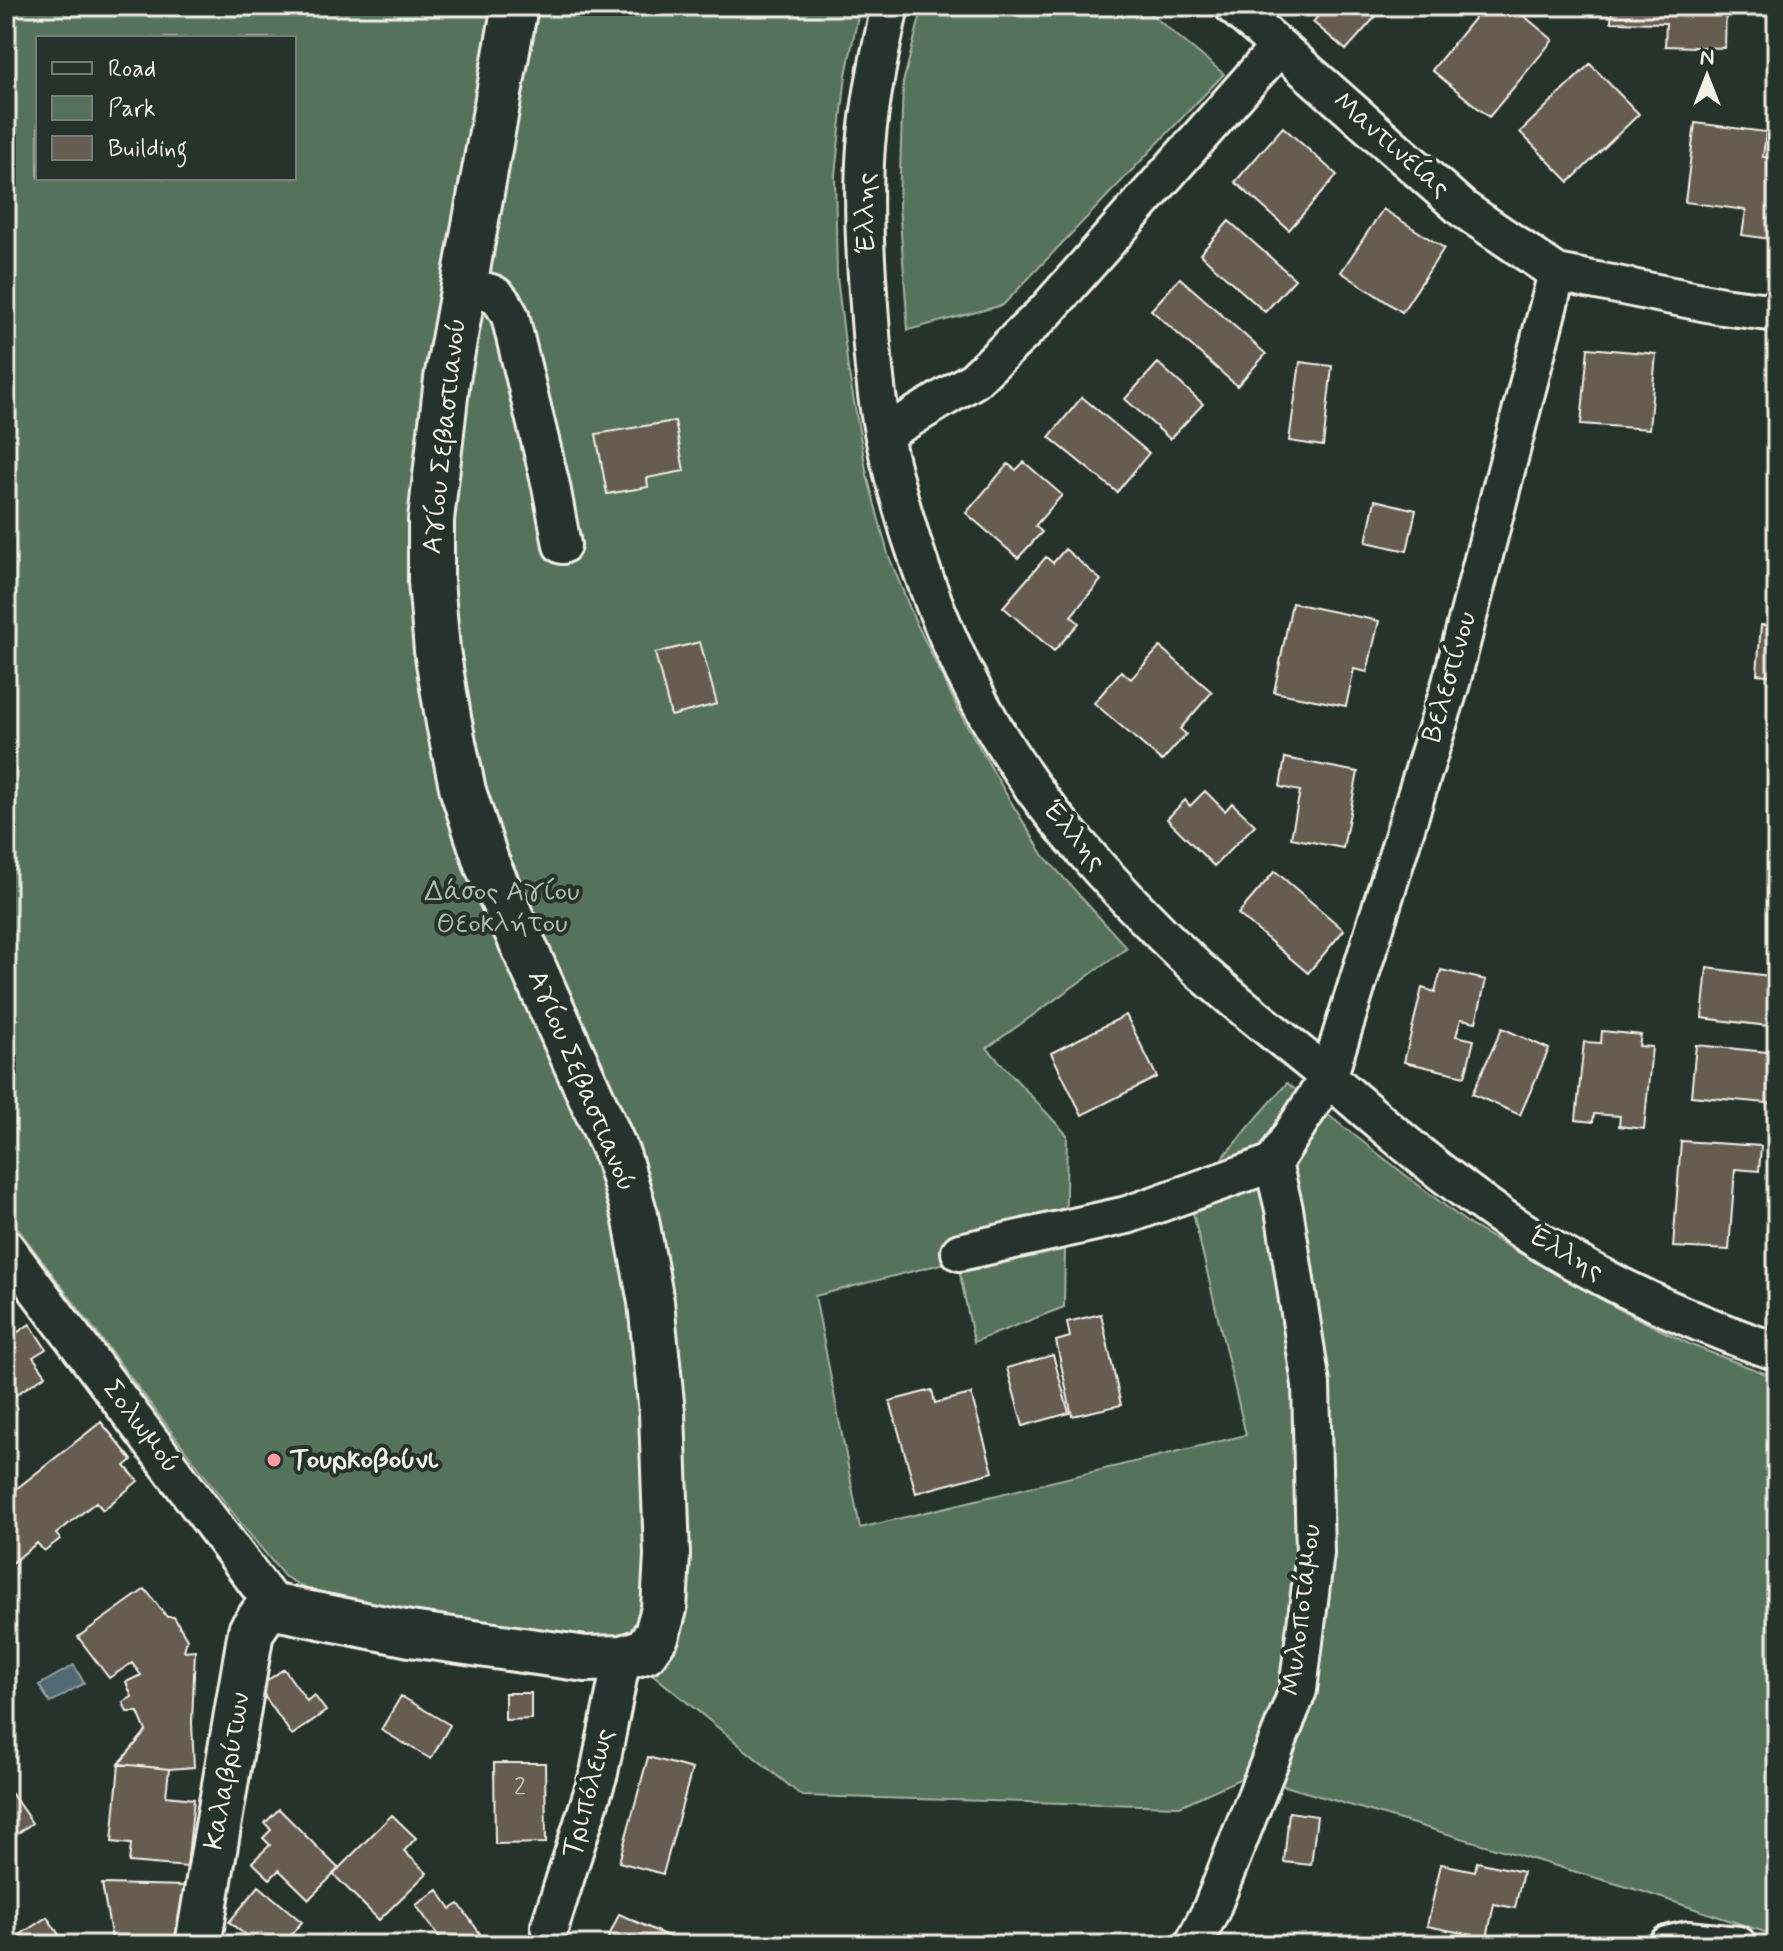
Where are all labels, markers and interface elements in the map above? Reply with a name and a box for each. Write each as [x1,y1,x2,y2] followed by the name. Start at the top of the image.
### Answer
[36,36,296,180] legend
[1667,36,1747,116] north arrow
[1700,44,1714,72] text: N
[108,54,156,85] text: Road
[1324,83,1458,207] street label: Μαντινείας
[108,94,156,125] text: Park
[108,134,188,168] text: Building
[848,173,885,253] street label: Έλλης
[414,316,476,556] street label: Αγίου Σεβαστιανού
[1414,608,1486,746] street label: Βελεστίνου
[1034,793,1114,879] street label: Έλλης
[424,874,580,943] park label: Δάσος Αγίου Θεοκλήτου
[518,965,644,1197] street label: Αγίου Σεβαστιανού
[1522,1218,1610,1290] street label: Έλλης
[93,1372,189,1482] street label: Σολωμού
[289,1442,439,1479] place label: Τουρκοβούνι
[265,1451,283,1469] marker: Τουρκοβούνι
[1273,1522,1331,1698] street label: Μυλοποτάμου
[196,1689,260,1853] street label: Καλαβρύτων
[554,1724,624,1862] street label: Τριπόλεως
[514,1772,526,1803] house number: 2

